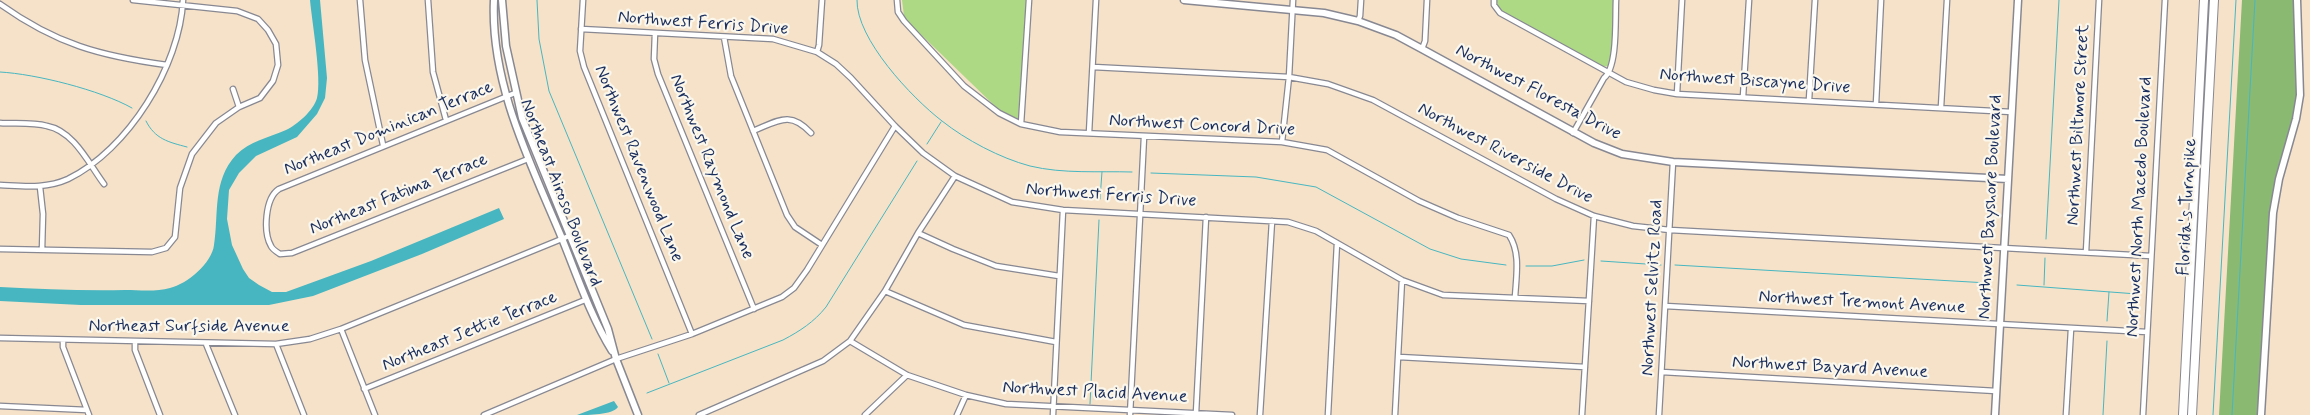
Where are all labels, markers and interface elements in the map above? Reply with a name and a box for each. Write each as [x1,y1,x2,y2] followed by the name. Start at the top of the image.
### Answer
[617,7,789,41] street label: Northwest Ferris Drive
[2063,24,2095,226] street label: Northwest Biltmore Street
[1452,40,1624,146] street label: Northwest Floresta Drive
[589,62,687,266] street label: Northwest Ravenwood Lane
[1659,65,1851,99] street label: Northwest Biscayne Drive
[664,71,758,263] street label: Northwest Raymond Lane
[2122,76,2158,338] street label: Northwest North Macedo Boulevard
[281,77,497,181] street label: Northeast Dominican Terrace
[1974,94,2008,320] street label: Northwest Bayshore Boulevard
[514,96,606,290] street label: Northeast Airoso Boulevard
[1414,99,1596,209] street label: Northwest Riverside Drive
[1108,110,1296,142] street label: Northwest Concord Drive
[2174,138,2202,276] street label: Florida's Turnpike
[307,149,491,241] street label: Northeast Fatima Terrace
[1025,179,1197,213] street label: Northwest Ferris Drive
[1638,199,1668,377] street label: Northwest Selvitz Road
[379,287,561,377] street label: Northeast Jettie Terrace
[1758,287,1966,319] street label: Northwest Tremont Avenue
[88,316,290,338] street label: Northeast Surfside Avenue
[1731,352,1929,384] street label: Northwest Bayard Avenue
[1002,377,1188,409] street label: Northwest Placid Avenue

